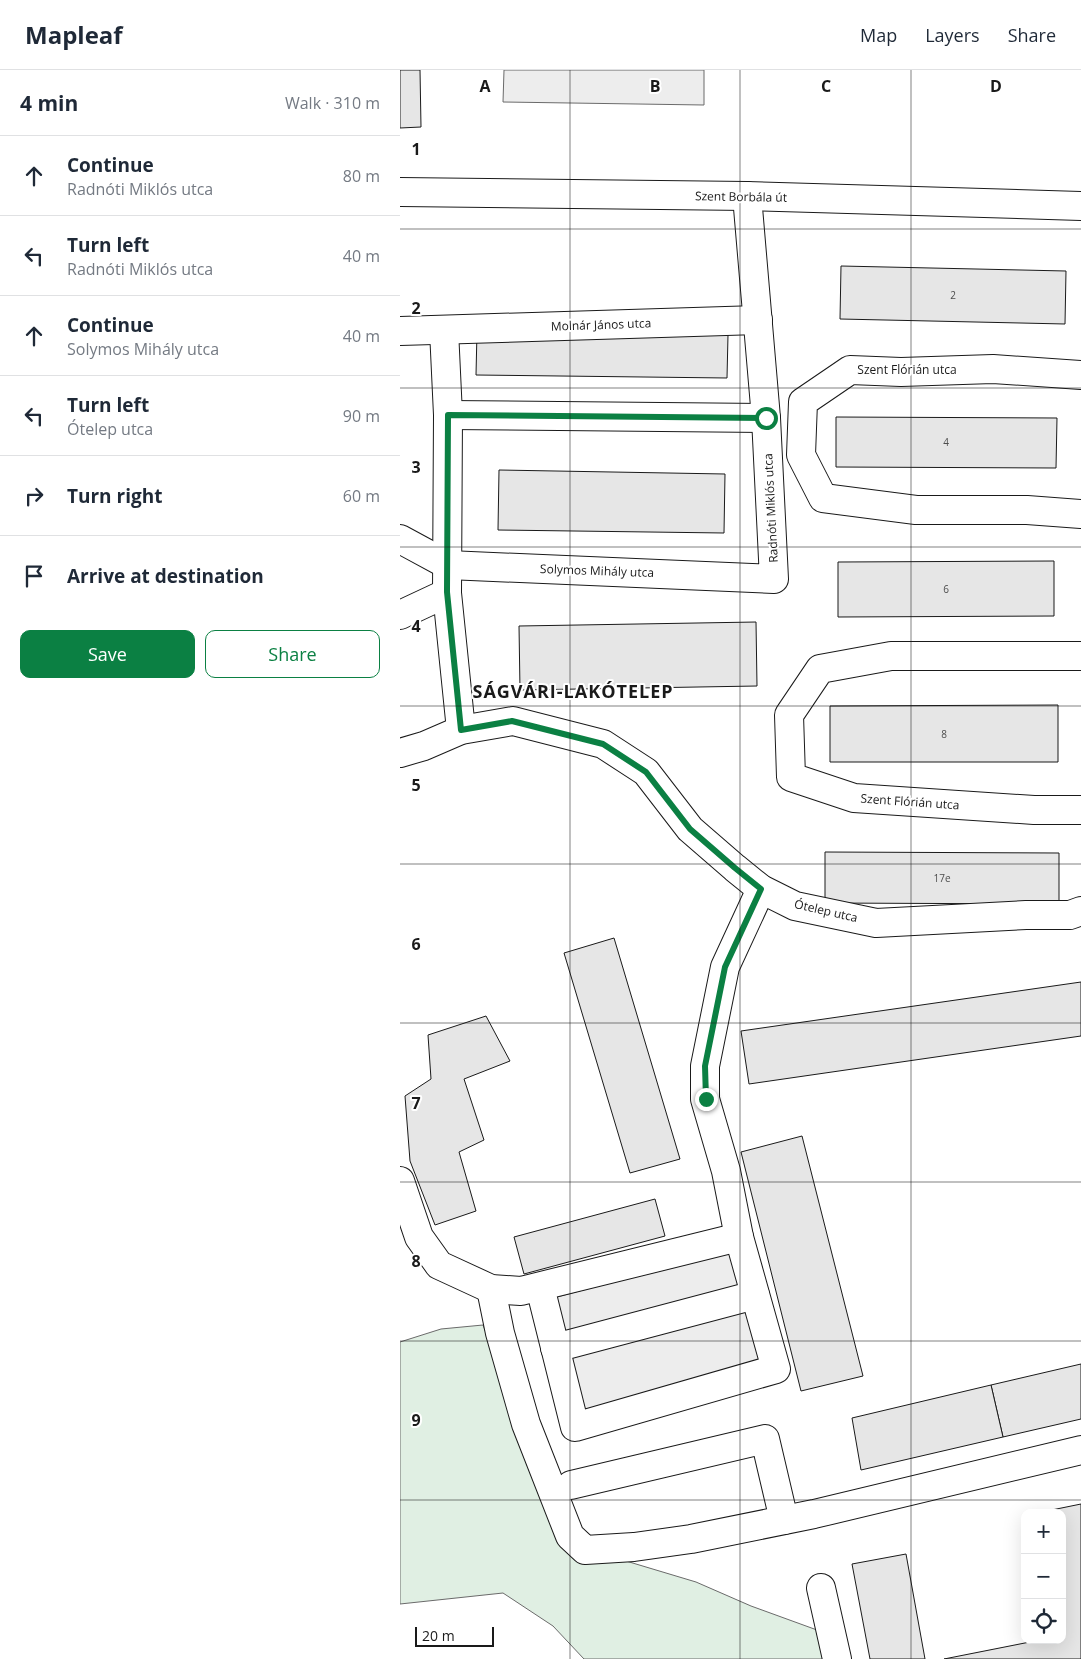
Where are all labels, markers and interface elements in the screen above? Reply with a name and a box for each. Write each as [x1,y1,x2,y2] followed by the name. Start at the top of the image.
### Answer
[25,18,123,51] text: Mapleaf
[860,23,897,47] text: Map
[925,23,980,47] text: Layers
[1008,23,1056,47] text: Share
[479,75,491,97] text: A
[650,75,660,97] text: B
[821,75,831,97] text: C
[990,75,1002,97] text: D
[20,89,78,117] text: 4 min
[285,92,380,114] text: Walk · 310 m
[411,138,421,160] text: 1
[67,152,154,178] text: Continue
[20,162,48,190] icon: ahead
[343,165,380,187] text: 80 m
[67,178,213,200] text: Radnóti Miklós utca
[695,187,787,206] street label: Szent Borbála út
[67,232,149,258] text: Turn left
[20,242,48,270] icon: left
[343,245,380,267] text: 40 m
[67,258,213,280] text: Radnóti Miklós utca
[950,288,956,302] house number: 2
[411,297,421,319] text: 2
[67,312,154,338] text: Continue
[550,314,651,335] street label: Molnár János utca
[20,322,48,350] icon: ahead
[343,325,380,347] text: 40 m
[67,338,219,360] text: Solymos Mihály utca
[857,361,957,378] street label: Szent Flórián utca
[67,392,149,418] text: Turn left
[20,402,48,430] icon: left
[343,405,380,427] text: 90 m
[755,407,778,430] route start
[67,418,153,440] text: Ótelep utca
[943,435,949,449] house number: 4
[759,453,782,563] street label: Radnóti Miklós utca
[411,456,421,478] text: 3
[20,482,48,510] icon: right
[67,483,162,509] text: Turn right
[343,485,380,507] text: 60 m
[540,560,654,581] street label: Solymos Mihály utca
[20,562,48,590] icon: arrive
[67,563,264,589] text: Arrive at destination
[943,582,949,596] house number: 6
[411,615,421,637] text: 4
[20,630,195,678] button: Save
[205,630,380,678] button: Share
[472,679,674,703] district label: SÁGVÁRI-LAKÓTELEP
[941,727,947,741] house number: 8
[411,774,421,796] text: 5
[860,790,960,813] street label: Szent Flórián utca
[933,871,951,885] house number: 17e
[793,895,860,926] street label: Ótelep utca
[411,933,421,955] text: 6
[695,1088,718,1111] route end
[411,1092,421,1114] text: 7
[411,1250,421,1272] text: 8
[411,1409,421,1431] text: 9
[1021,1509,1066,1644] map controls
[1021,1509,1066,1554] button: +
[1021,1554,1066,1599] button: −
[1021,1599,1066,1644] button: locate
[415,1624,494,1647] scale bar
[422,1626,455,1645] text: 20 m

